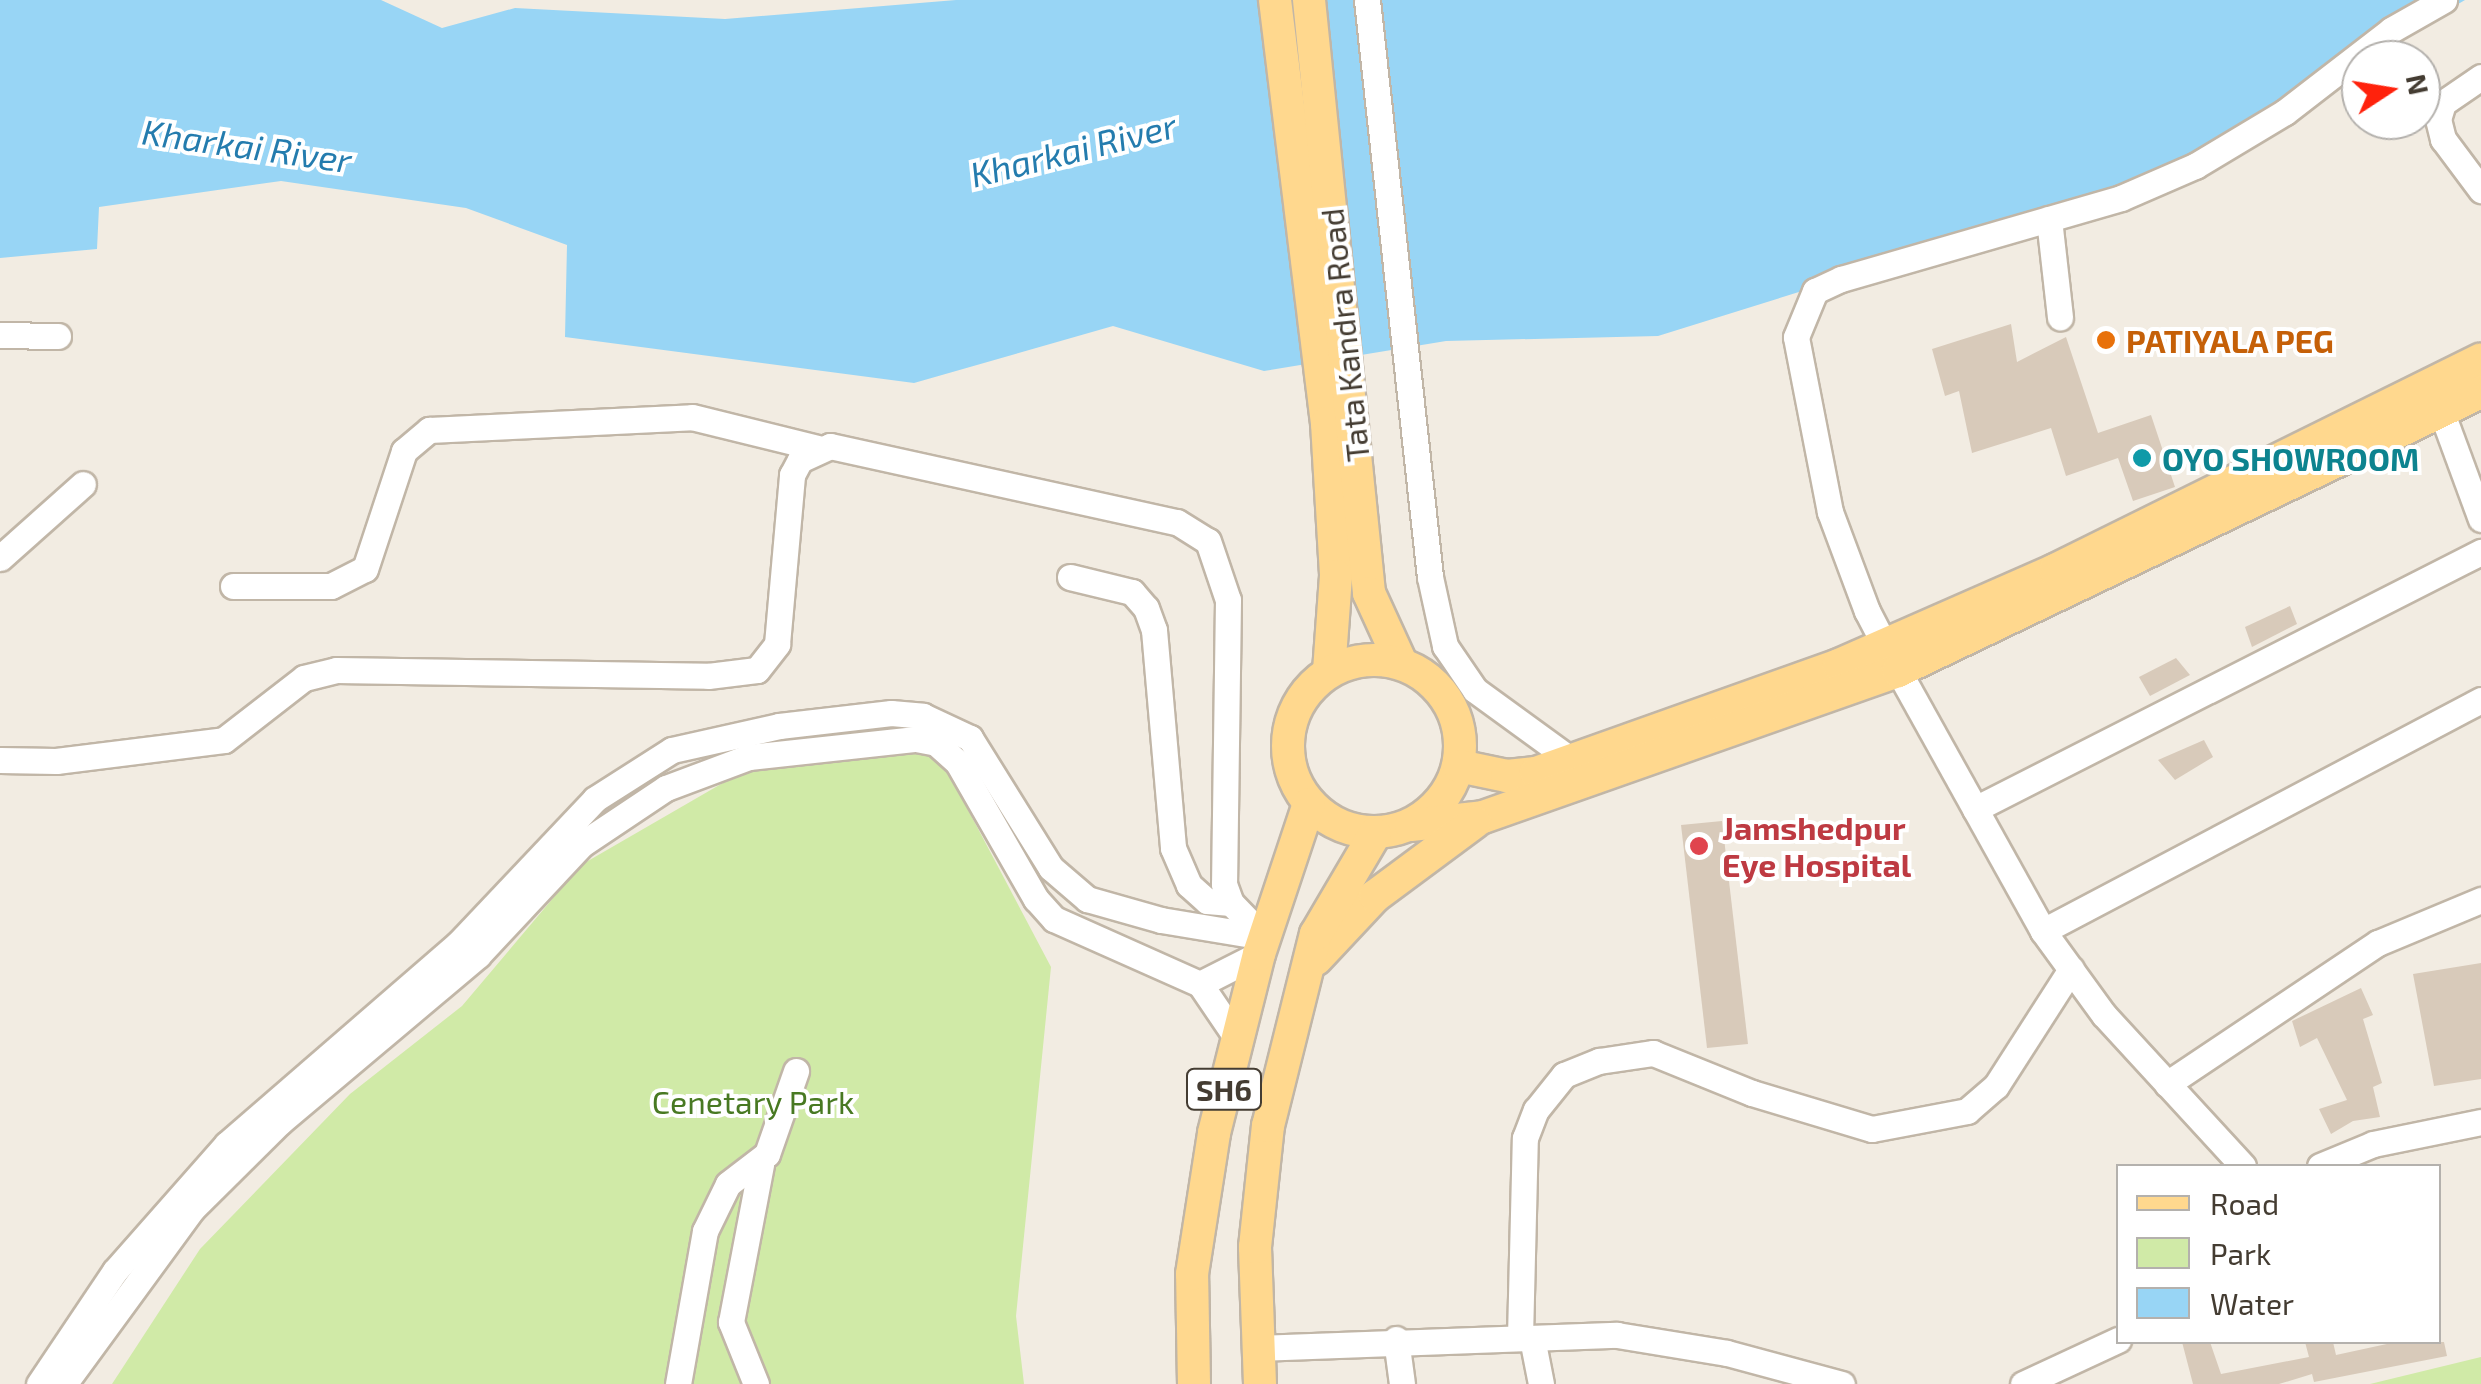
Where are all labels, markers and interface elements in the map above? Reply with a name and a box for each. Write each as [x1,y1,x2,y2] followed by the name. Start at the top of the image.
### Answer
[2341,40,2441,140] north arrow
[2400,71,2437,98] text: N
[966,103,1180,195] water label: Kharkai River
[140,110,354,180] water label: Kharkai River
[1312,206,1376,464] street label: Tata Kandra Road
[2126,321,2334,359] place label: PATIYALA PEG
[2095,329,2117,351] marker: PATIYALA PEG
[2162,439,2419,477] place label: OYO SHOWROOM
[2131,447,2153,469] marker: OYO SHOWROOM
[1722,809,1911,884] place label: Jamshedpur Eye Hospital
[1686,833,1712,859] marker: Jamshedpur Eye Hospital
[1184,1064,1264,1114] road number: SH6
[651,1082,855,1120] park label: Cenetary Park
[2116,1164,2441,1344] legend
[2210,1185,2279,1221] text: Road
[2210,1235,2271,1271] text: Park
[2210,1285,2294,1321] text: Water

